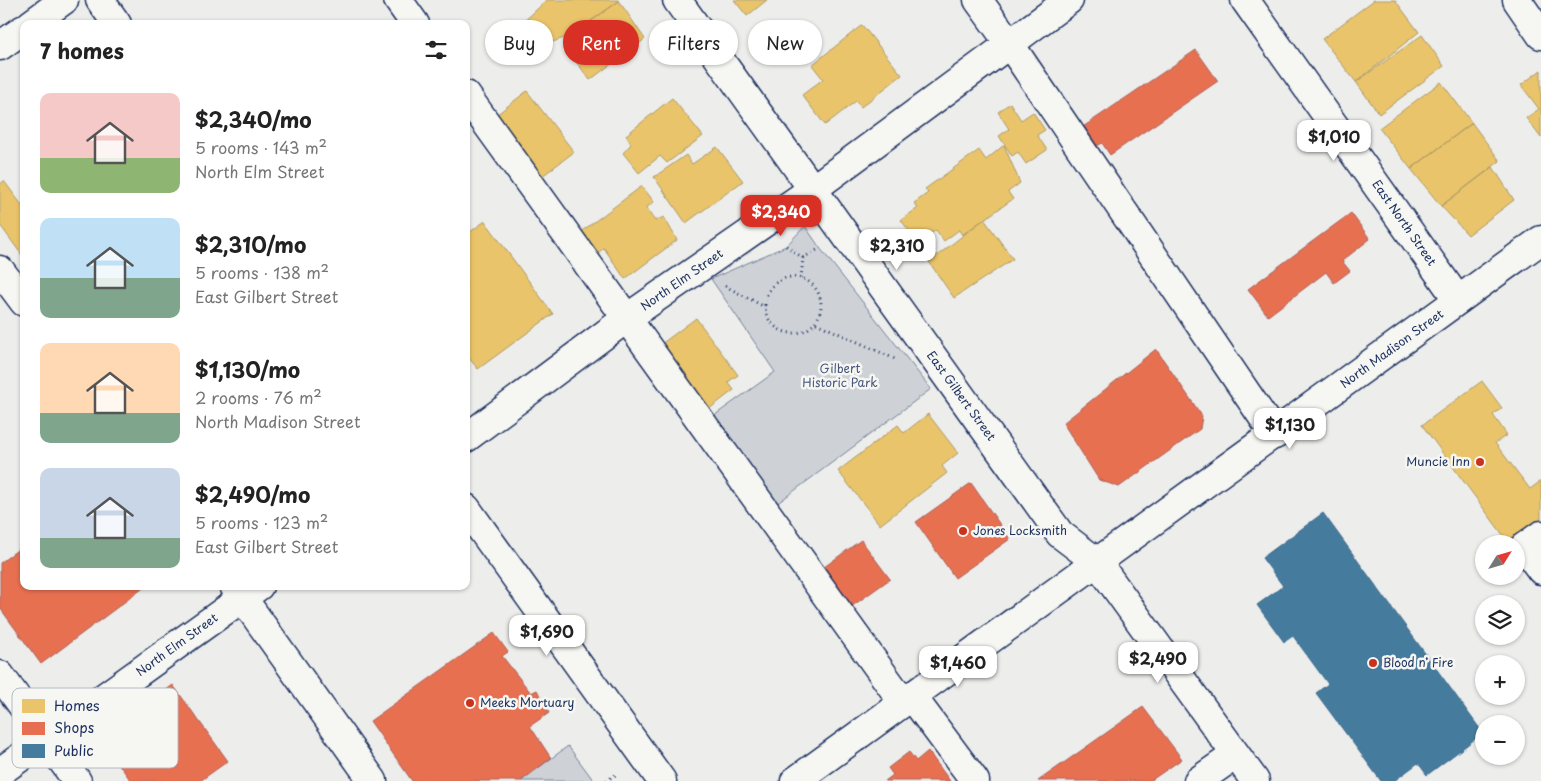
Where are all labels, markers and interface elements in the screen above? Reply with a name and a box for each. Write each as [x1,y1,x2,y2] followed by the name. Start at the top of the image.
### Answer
[485,20,553,65] chip: Buy
[563,20,639,65] chip: Rent
[649,20,738,65] chip: Filters
[748,20,822,65] chip: New
[40,34,124,66] text: 7 homes
[422,36,450,64] icon: filters
[195,103,312,135] text: $2,340/mo
[80,113,140,173] icon: home
[1293,120,1375,162] pin: $1,010
[1308,124,1360,148] text: $1,010
[195,135,327,159] text: 5 rooms · 143 m²
[195,159,325,183] text: North Elm Street
[1368,176,1441,269] street label: East North Street
[740,194,822,237] pin: $2,340
[752,199,810,223] text: $2,340
[195,228,306,260] text: $2,310/mo
[856,228,938,271] pin: $2,310
[870,233,924,257] text: $2,310
[80,238,140,298] icon: home
[636,244,726,314] street label: North Elm Street
[195,260,329,284] text: 5 rooms · 138 m²
[195,284,338,308] text: East Gilbert Street
[1336,304,1447,392] street label: North Madison Street
[923,347,1001,444] street label: East Gilbert Street
[195,353,300,385] text: $1,130/mo
[802,359,878,391] park label: Gilbert Historic Park
[80,363,140,423] icon: home
[195,385,322,409] text: 2 rooms · 76 m²
[1249,408,1331,450] pin: $1,130
[195,409,360,433] text: North Madison Street
[1265,412,1315,436] text: $1,130
[1406,452,1470,470] place label: Muncie Inn
[1474,456,1486,468] marker: Muncie Inn
[195,478,310,510] text: $2,490/mo
[80,488,140,548] icon: home
[195,510,328,534] text: 5 rooms · 123 m²
[973,521,1067,539] place label: Jones Locksmith
[957,525,969,537] marker: Jones Locksmith
[195,534,338,558] text: East Gilbert Street
[1475,535,1525,585] north arrow
[1475,535,1525,765] map controls
[1475,595,1525,645] button: layers
[132,608,221,680] street label: North Elm Street
[506,614,588,657] pin: $1,690
[520,619,574,643] text: $1,690
[1117,642,1199,684] pin: $2,490
[917,646,999,688] pin: $1,460
[1129,646,1187,670] text: $2,490
[930,650,986,674] text: $1,460
[1383,653,1453,671] place label: Blood n' Fire
[1475,655,1525,705] button: +
[1367,657,1379,669] marker: Blood n' Fire
[12,688,178,768] legend
[480,693,575,711] place label: Meeks Mortuary
[54,695,100,716] text: Homes
[464,697,476,709] marker: Meeks Mortuary
[1475,715,1525,765] button: −
[54,717,94,738] text: Shops
[54,740,94,761] text: Public

